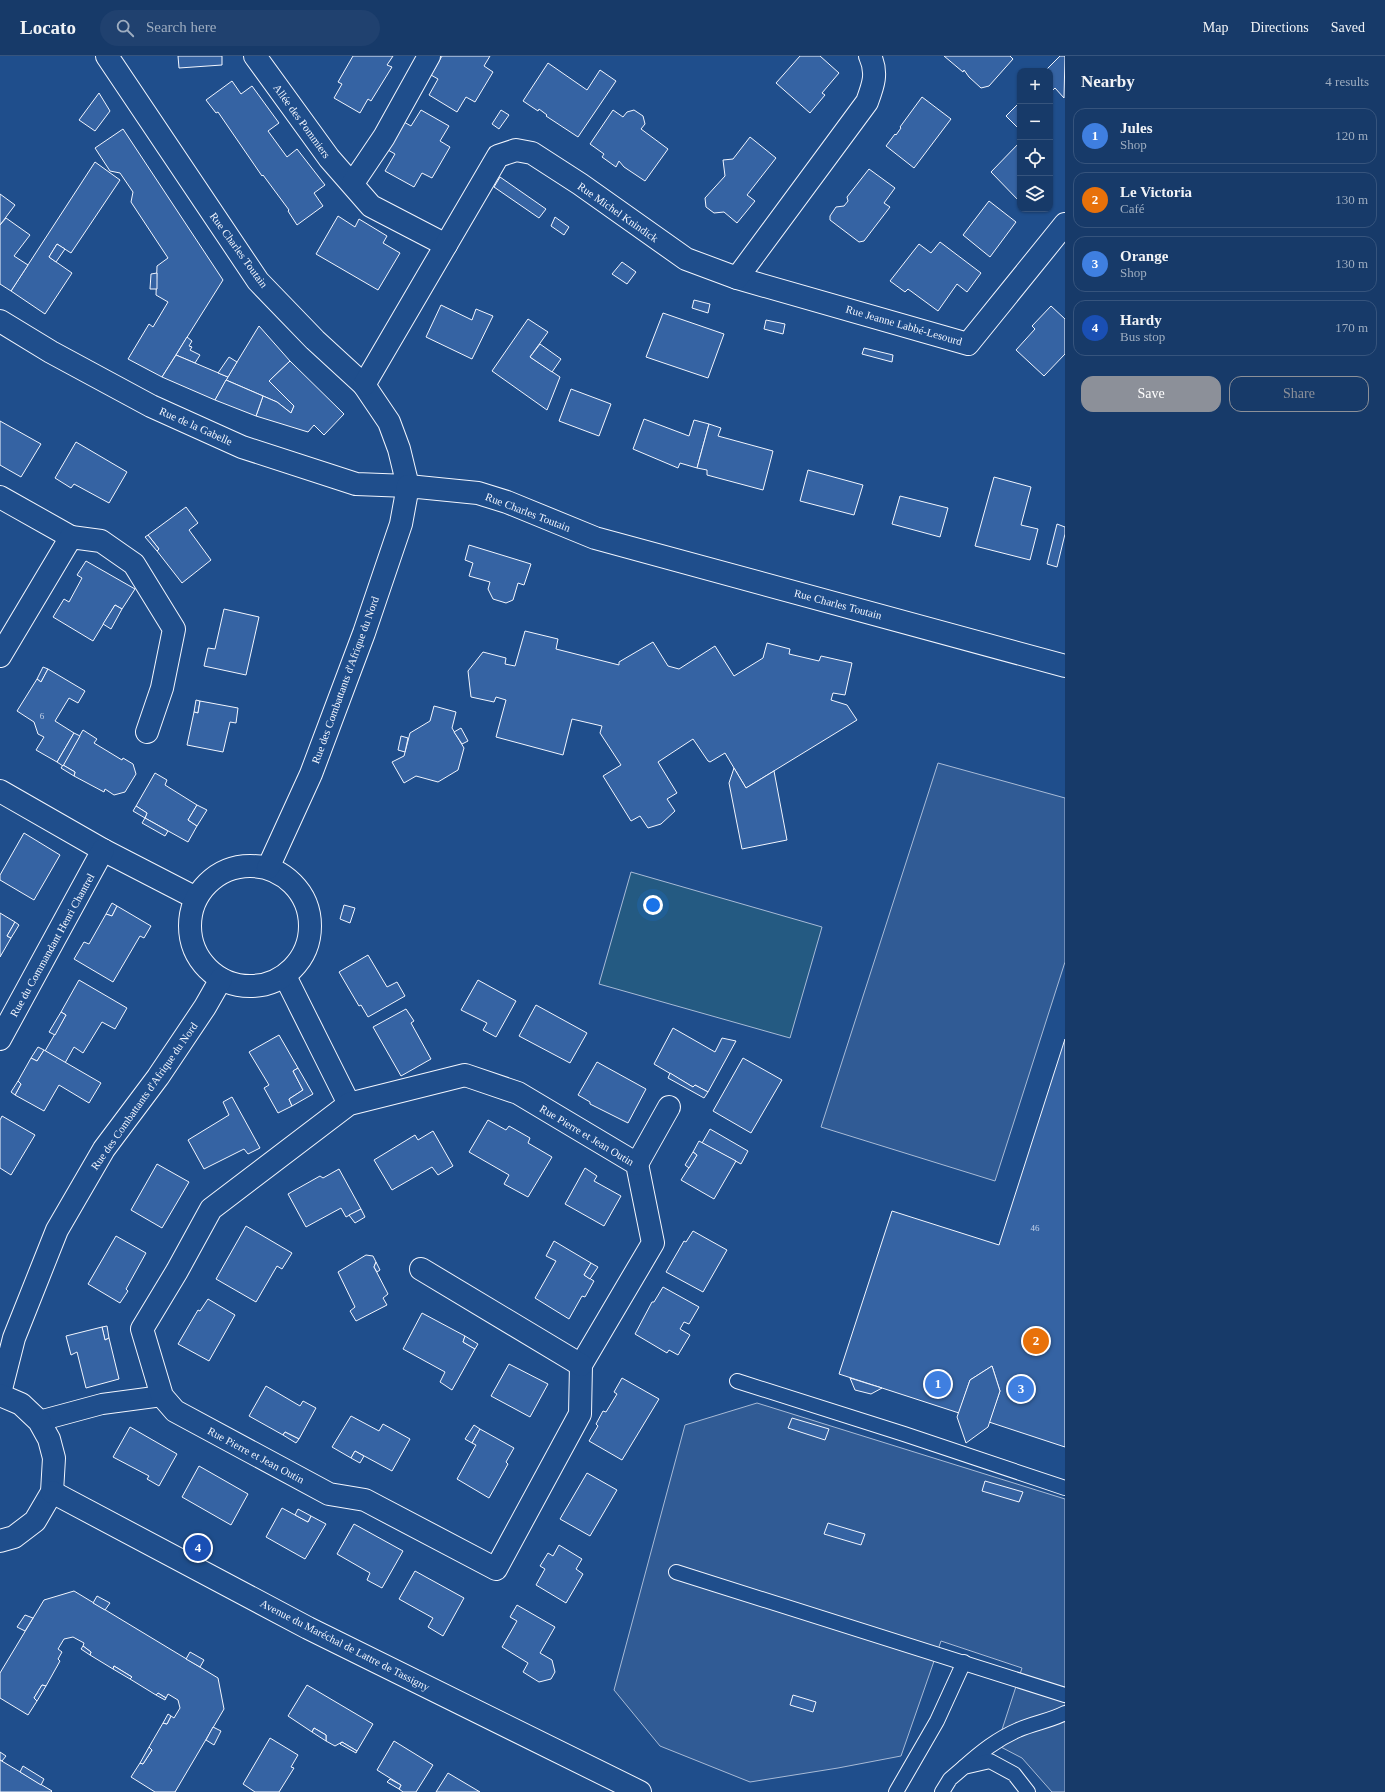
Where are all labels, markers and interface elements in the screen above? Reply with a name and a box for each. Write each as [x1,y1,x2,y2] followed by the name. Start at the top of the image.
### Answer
[100,10,380,46] search box
[20,17,76,38] text: Locato
[114,17,136,39] icon: search
[146,19,216,35] text: Search here
[1203,20,1228,35] text: Map
[1250,20,1309,35] text: Directions
[1331,20,1365,35] text: Saved
[1017,68,1053,212] map controls
[1017,68,1053,104] button: +
[1081,72,1135,91] text: Nearby
[1325,74,1369,89] text: 4 results
[271,82,333,160] street label: Allée des Pommiers
[1017,104,1053,140] button: −
[1120,120,1153,136] text: Jules
[1092,128,1098,143] text: 1
[1335,128,1368,143] text: 120 m
[1120,137,1147,152] text: Shop
[1017,140,1053,176] button: locate
[1017,176,1053,212] button: layers
[576,180,661,245] street label: Rue Michel Knindick
[1120,184,1192,200] text: Le Victoria
[1092,192,1098,207] text: 2
[1335,192,1368,207] text: 130 m
[1120,201,1145,216] text: Café
[208,210,271,290] street label: Rue Charles Toutain
[1120,248,1168,264] text: Orange
[1092,256,1098,271] text: 3
[1335,256,1368,271] text: 130 m
[1120,265,1147,280] text: Shop
[845,303,964,347] street label: Rue Jeanne Labbé-Lesourd
[1120,312,1162,328] text: Hardy
[1092,320,1098,335] text: 4
[1335,320,1368,335] text: 170 m
[1120,329,1165,344] text: Bus stop
[1081,376,1221,412] button: Save
[1229,376,1369,412] button: Share
[158,405,234,447] street label: Rue de la Gabelle
[484,490,573,534] street label: Rue Charles Toutain
[793,587,884,622] street label: Rue Charles Toutain
[309,594,381,765] street label: Rue des Combattants d'Afrique du Nord
[40,711,45,721] house number: 6
[8,871,96,1019] street label: Rue du Commandant Henri Chantrel
[643,895,663,915] your location
[88,1020,200,1172] street label: Rue des Combattants d'Afrique du Nord
[538,1102,637,1168] street label: Rue Pierre et Jean Outin
[1031,1223,1040,1233] house number: 46
[1023,1326,1049,1356] pin: 2
[925,1369,951,1399] pin: 1
[1008,1374,1034,1404] pin: 3
[206,1424,307,1486] street label: Rue Pierre et Jean Outin
[185,1533,211,1563] pin: 4
[258,1597,432,1693] street label: Avenue du Maréchal de Lattre de Tassigny

